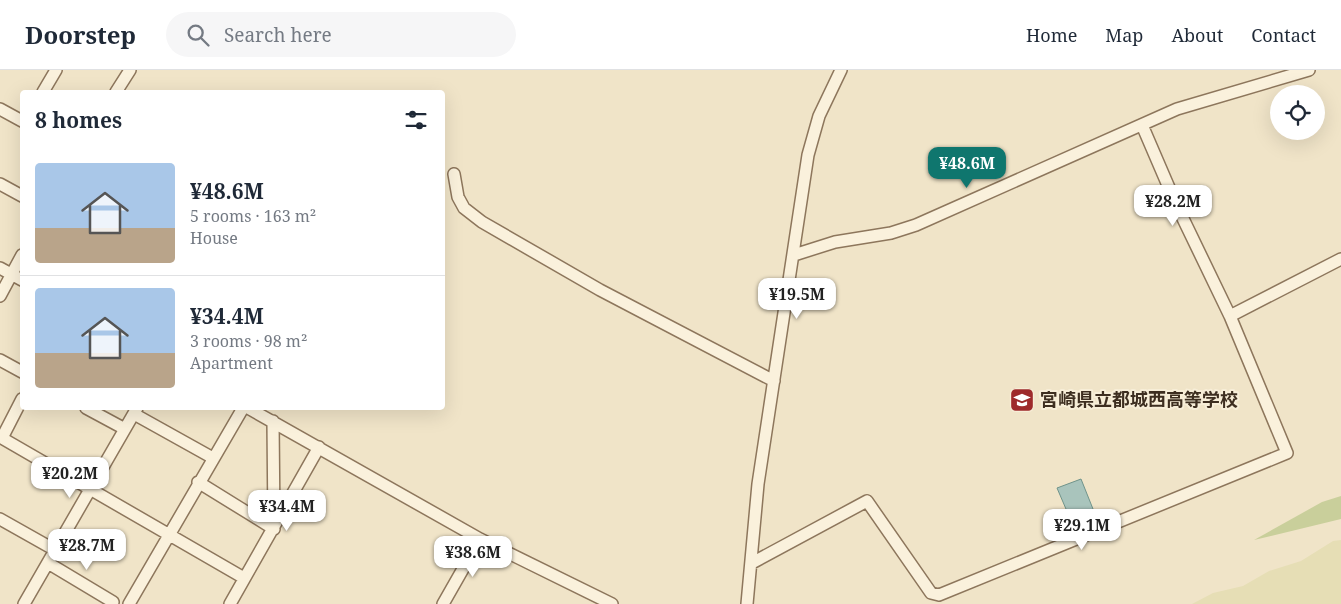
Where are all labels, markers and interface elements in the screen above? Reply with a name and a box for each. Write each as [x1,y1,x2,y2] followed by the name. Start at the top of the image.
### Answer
[166,12,516,57] search box
[25,18,136,51] text: Doorstep
[184,21,212,49] icon: search
[224,22,332,48] text: Search here
[1026,23,1077,47] text: Home
[1105,23,1143,47] text: Map
[1171,23,1223,47] text: About
[1251,23,1316,47] text: Contact
[1270,85,1325,140] map controls
[1270,85,1325,140] button: locate
[35,106,122,134] text: 8 homes
[402,106,430,134] icon: filters
[926,146,1008,189] pin: ¥48.6M
[939,152,995,174] text: ¥48.6M
[190,177,264,205] text: ¥48.6M
[75,183,135,243] icon: home
[1132,184,1214,227] pin: ¥28.2M
[1145,190,1201,212] text: ¥28.2M
[190,205,316,227] text: 5 rooms · 163 m²
[190,227,238,249] text: House
[756,278,838,320] pin: ¥19.5M
[769,283,825,305] text: ¥19.5M
[190,302,264,330] text: ¥34.4M
[75,308,135,368] icon: home
[190,330,307,352] text: 3 rooms · 98 m²
[190,352,273,374] text: Apartment
[1009,387,1035,413] school or university icon: 宮崎県立都城西高等学校
[1040,387,1238,411] place label: 宮崎県立都城西高等学校
[29,456,111,499] pin: ¥20.2M
[42,462,98,484] text: ¥20.2M
[246,490,328,532] pin: ¥34.4M
[259,495,315,517] text: ¥34.4M
[1041,508,1123,551] pin: ¥29.1M
[1054,514,1110,536] text: ¥29.1M
[46,528,128,571] pin: ¥28.7M
[59,534,115,556] text: ¥28.7M
[432,536,514,578] pin: ¥38.6M
[445,541,501,563] text: ¥38.6M

